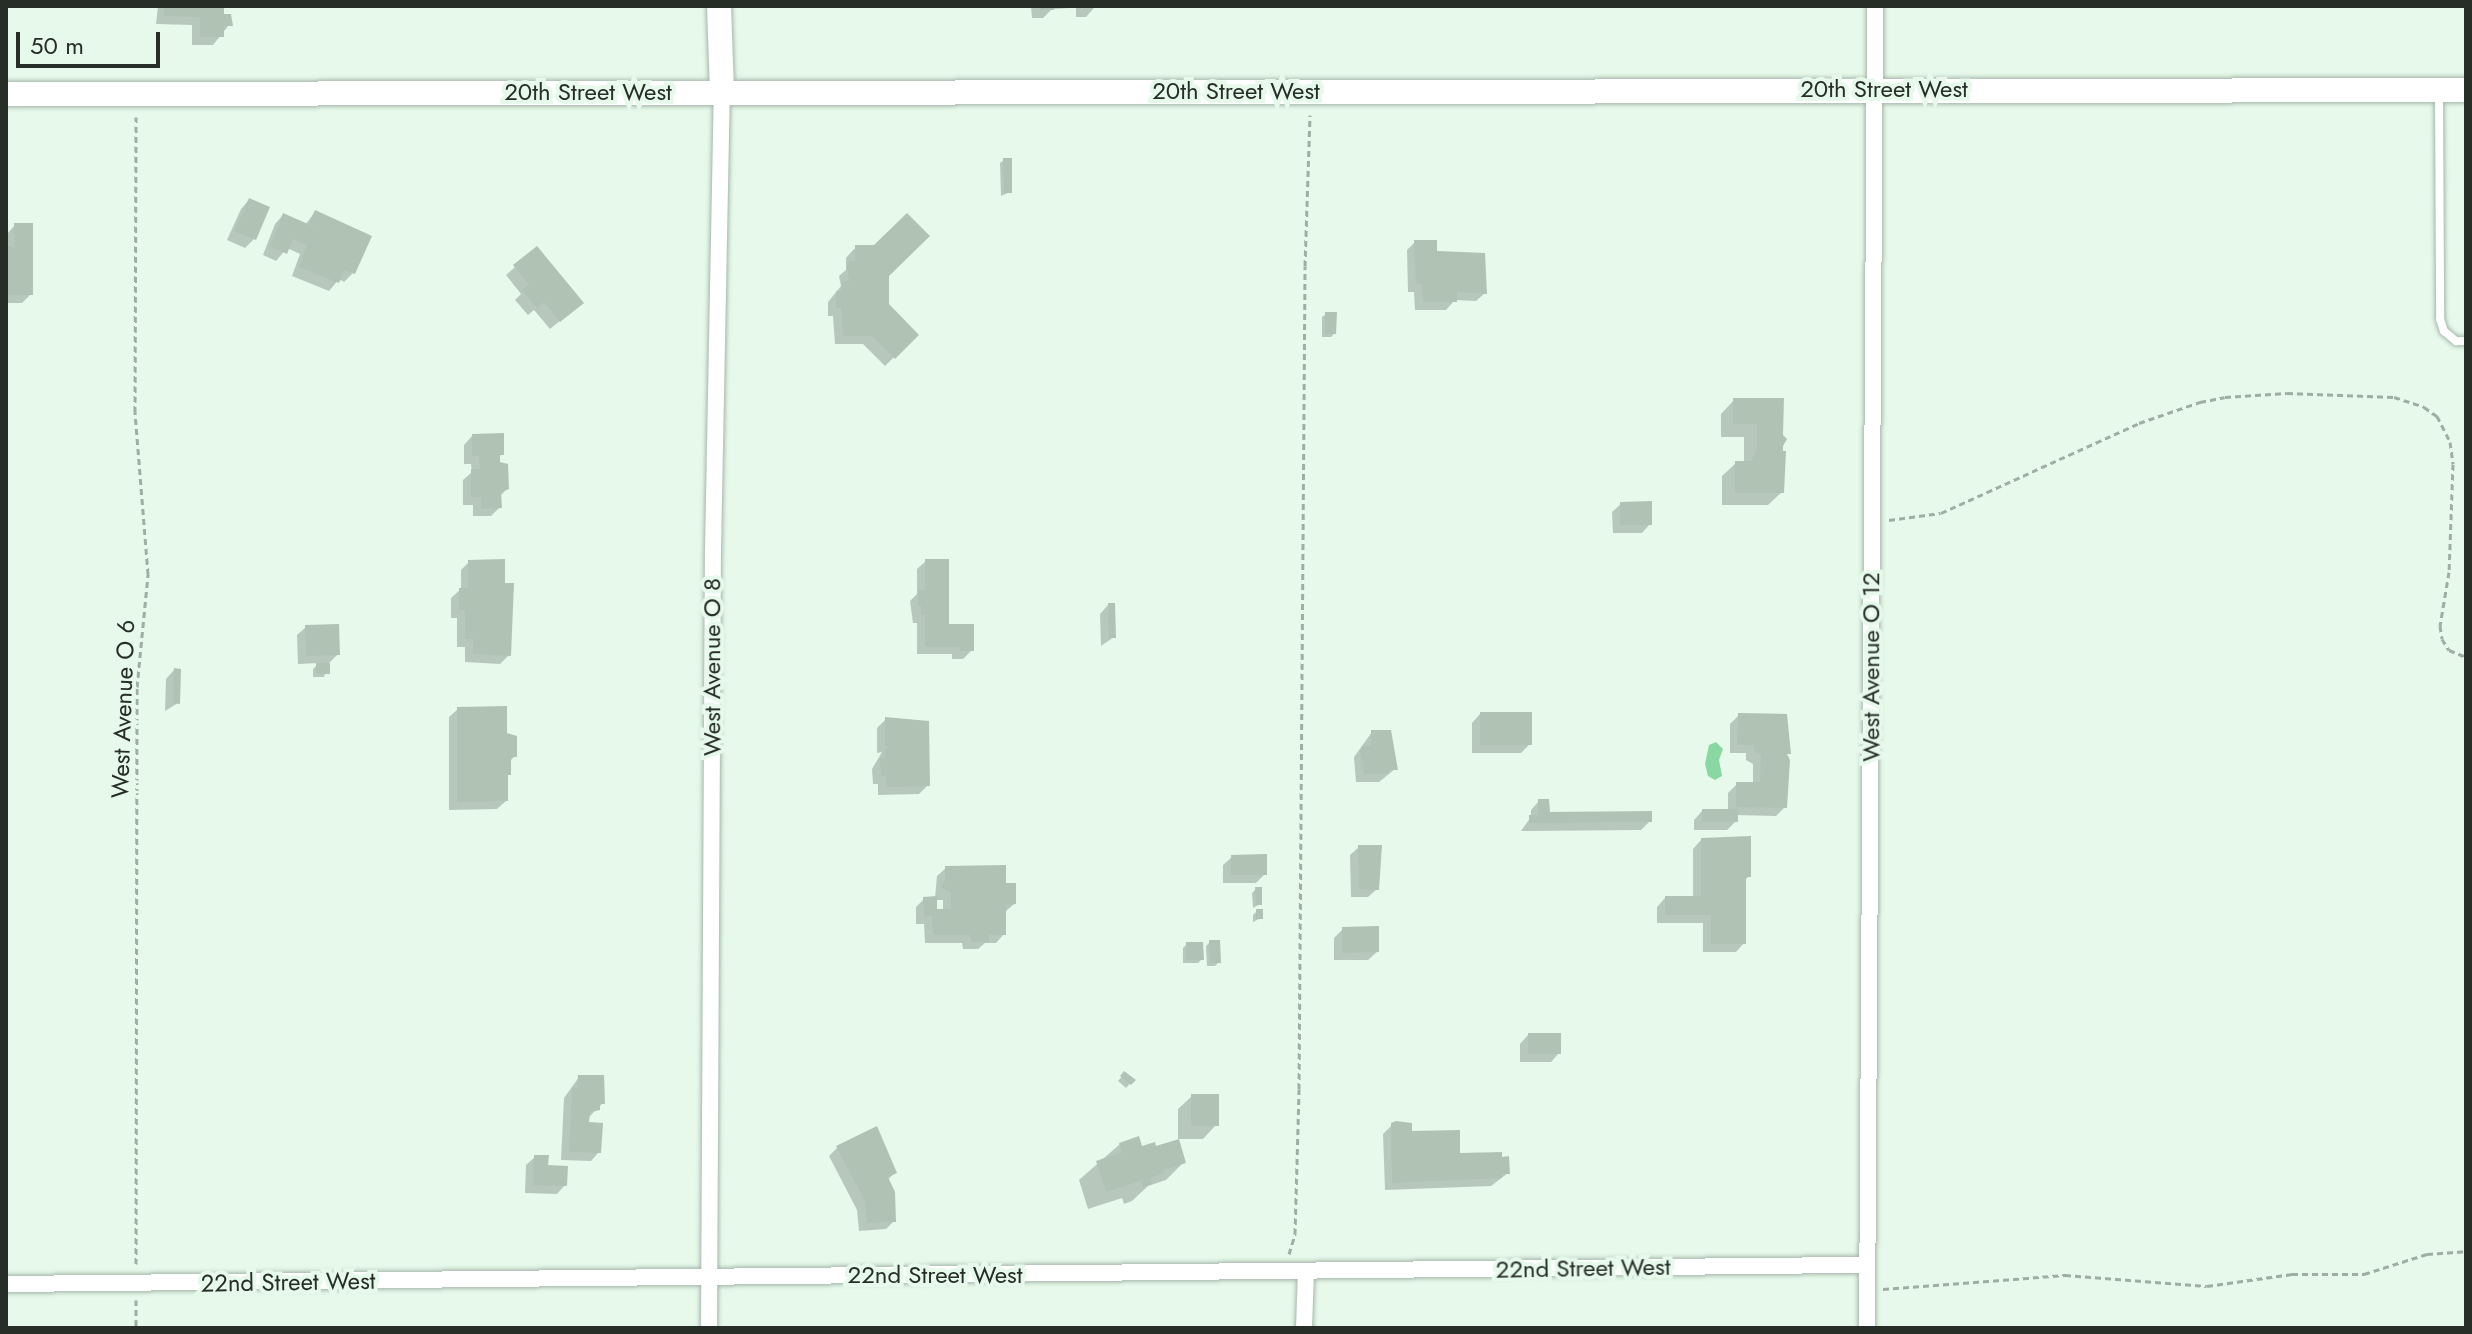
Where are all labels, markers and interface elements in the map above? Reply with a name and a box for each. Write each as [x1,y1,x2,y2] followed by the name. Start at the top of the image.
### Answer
[20,16,164,66] scale bar
[30,28,84,63] text: 50 m
[1800,75,1968,103] street label: 20th Street West
[1152,77,1320,105] street label: 20th Street West
[504,78,672,106] street label: 20th Street West
[1857,572,1885,762] street label: West Avenue O 12
[698,578,726,756] street label: West Avenue O 8
[105,619,141,799] street label: West Avenue O 6
[1495,1252,1671,1284] street label: 22nd Street West
[848,1261,1022,1289] street label: 22nd Street West
[200,1266,376,1298] street label: 22nd Street West

